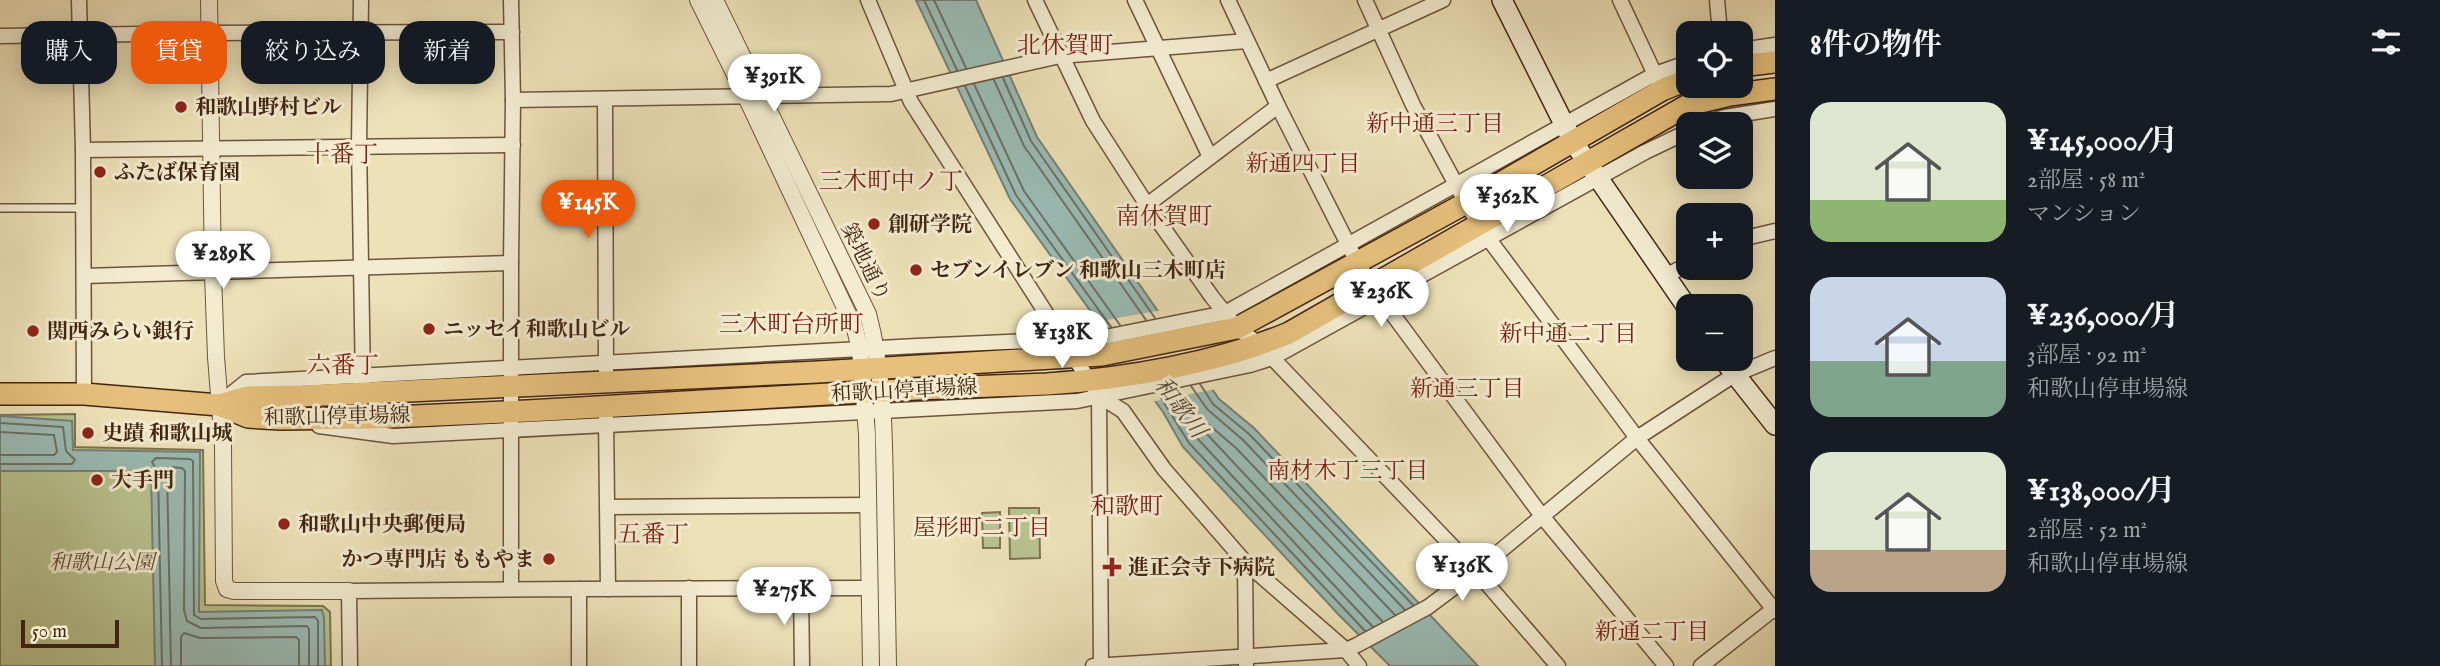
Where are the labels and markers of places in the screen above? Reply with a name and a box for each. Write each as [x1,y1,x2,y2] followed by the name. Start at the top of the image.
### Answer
[725,54,823,114] pin: ¥391K
[195,95,342,122] place label: 和歌山野村ビル
[173,99,189,115] marker: 和歌山野村ビル
[114,160,240,187] place label: ふたば保育園
[92,164,108,180] marker: ふたば保育園
[1458,174,1556,234] pin: ¥362K
[539,180,637,240] pin: ¥145K
[888,212,972,239] place label: 創研学院
[866,216,882,232] marker: 創研学院
[174,232,272,291] pin: ¥289K
[930,258,1226,285] place label: セブンイレブン 和歌山三木町店
[908,262,924,278] marker: セブンイレブン 和歌山三木町店
[1332,270,1430,329] pin: ¥236K
[1013,310,1111,370] pin: ¥138K
[443,317,631,344] place label: ニッセイ和歌山ビル
[47,319,194,346] place label: 関西みらい銀行
[421,321,437,337] marker: ニッセイ和歌山ビル
[25,323,41,339] marker: 関西みらい銀行
[102,421,233,448] place label: 史蹟 和歌山城
[80,425,96,441] marker: 史蹟 和歌山城
[111,468,174,495] place label: 大手門
[89,472,105,488] marker: 大手門
[298,512,466,539] place label: 和歌山中央郵便局
[276,516,292,532] marker: 和歌山中央郵便局
[1413,544,1511,603] pin: ¥136K
[341,547,535,574] place label: かつ専門店 ももやま
[541,551,557,567] marker: かつ専門店 ももやま
[1128,555,1275,582] place label: 進正会寺下病院
[1102,557,1122,577] marker: 進正会寺下病院
[735,568,833,627] pin: ¥275K

